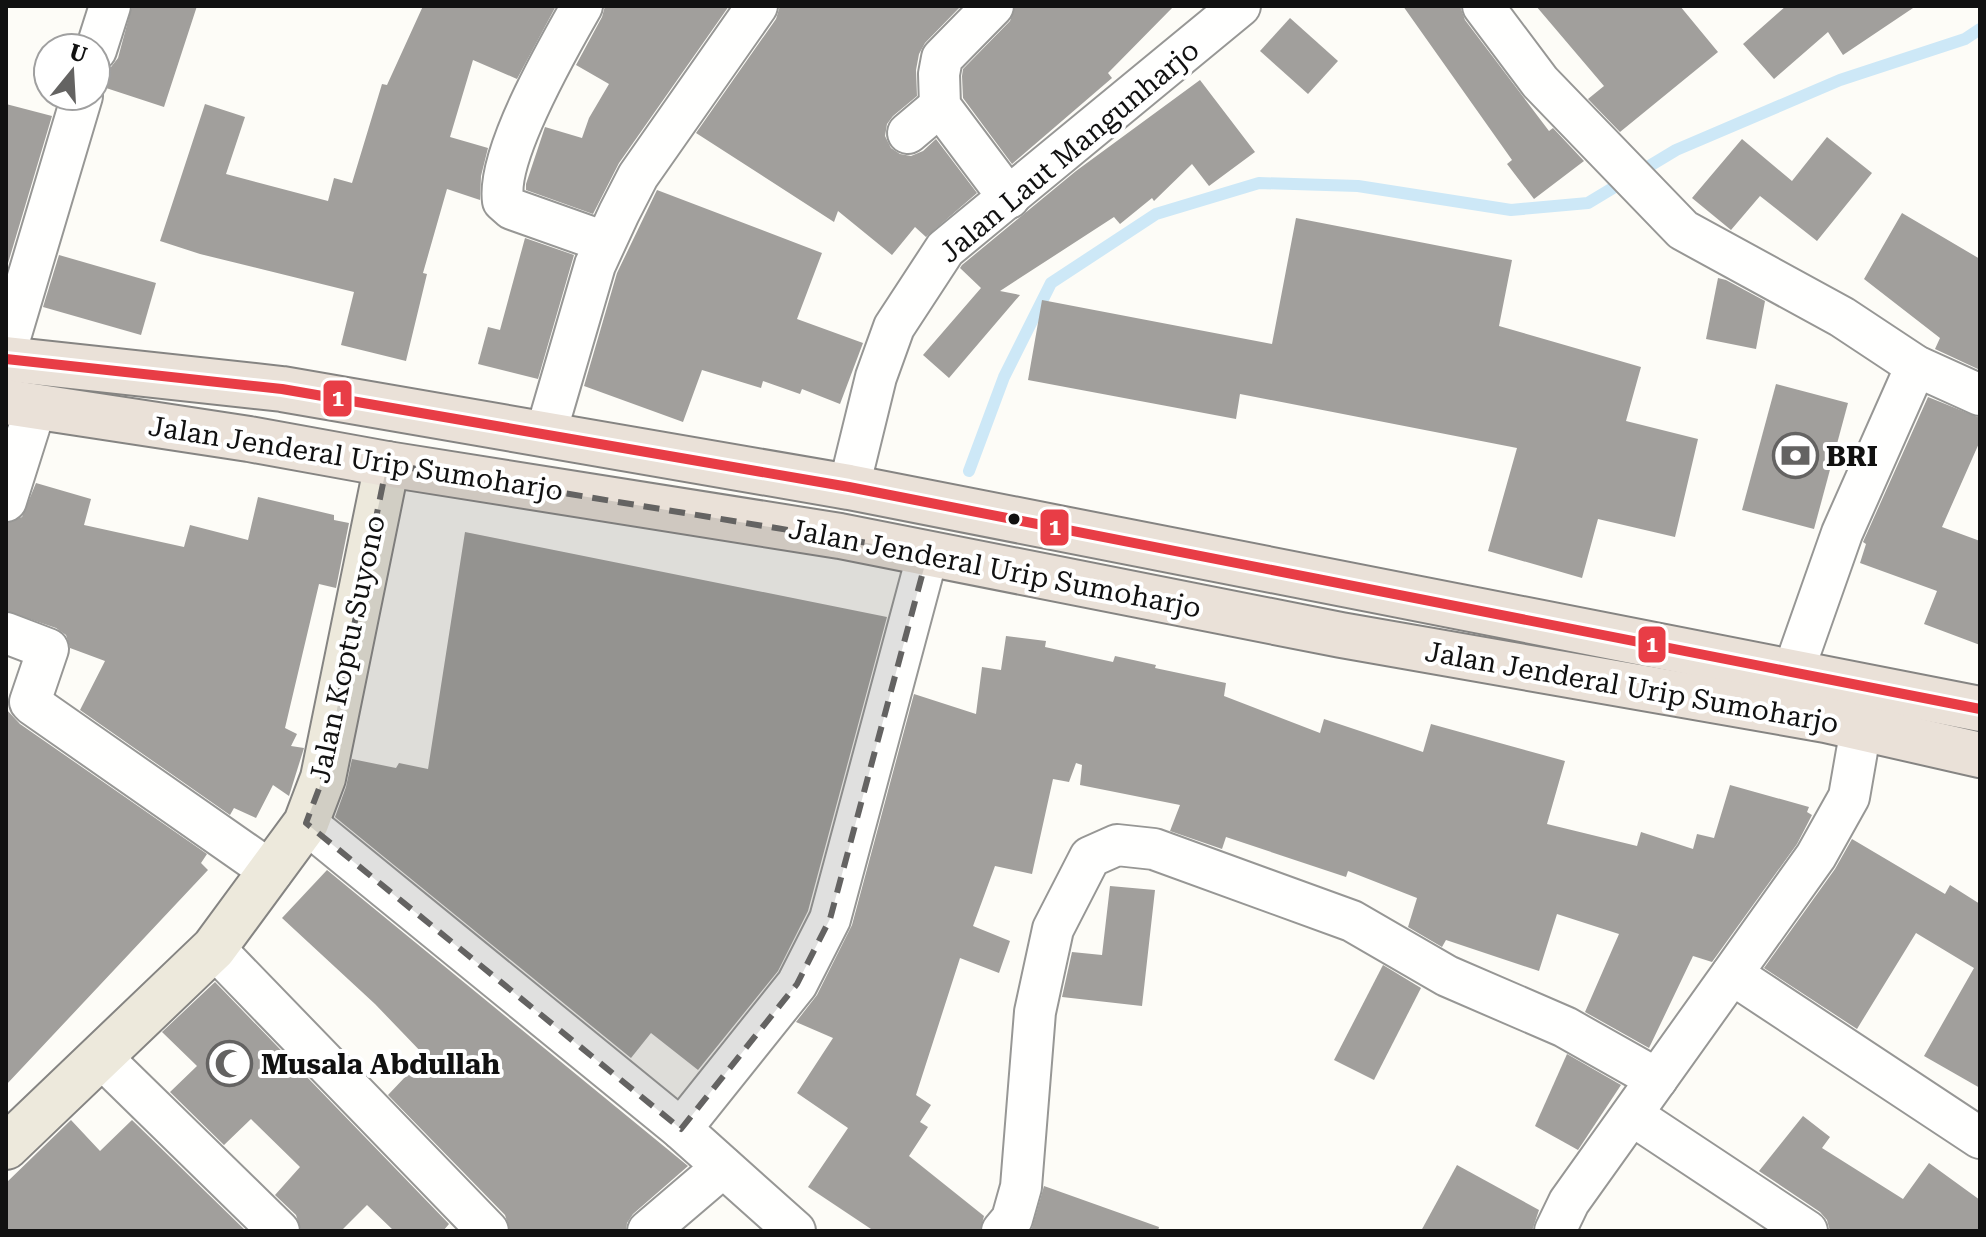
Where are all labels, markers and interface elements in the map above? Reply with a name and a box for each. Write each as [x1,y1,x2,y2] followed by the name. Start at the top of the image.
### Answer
[32,32,112,112] north arrow
[933,33,1206,269] street label: Jalan Laut Mangunharjo
[66,39,90,68] text: U
[322,379,353,418] line badge: 1
[332,386,344,411] text: 1
[146,409,566,508] street label: Jalan Jenderal Urip Sumoharjo
[1771,432,1819,480] bank icon: BRI
[1826,440,1878,473] place label: BRI
[1039,508,1070,547] line badge: 1
[1006,511,1022,527] unlabelled marker
[303,512,392,786] street label: Jalan Koptu Suyono
[786,512,1204,625] street label: Jalan Jenderal Urip Sumoharjo
[1049,515,1061,540] text: 1
[1637,625,1667,664] line badge: 1
[1646,632,1658,657] text: 1
[1423,635,1841,740] street label: Jalan Jenderal Urip Sumoharjo
[206,1040,254,1088] mosque icon: Musala Abdullah
[261,1048,500,1081] place label: Musala Abdullah

